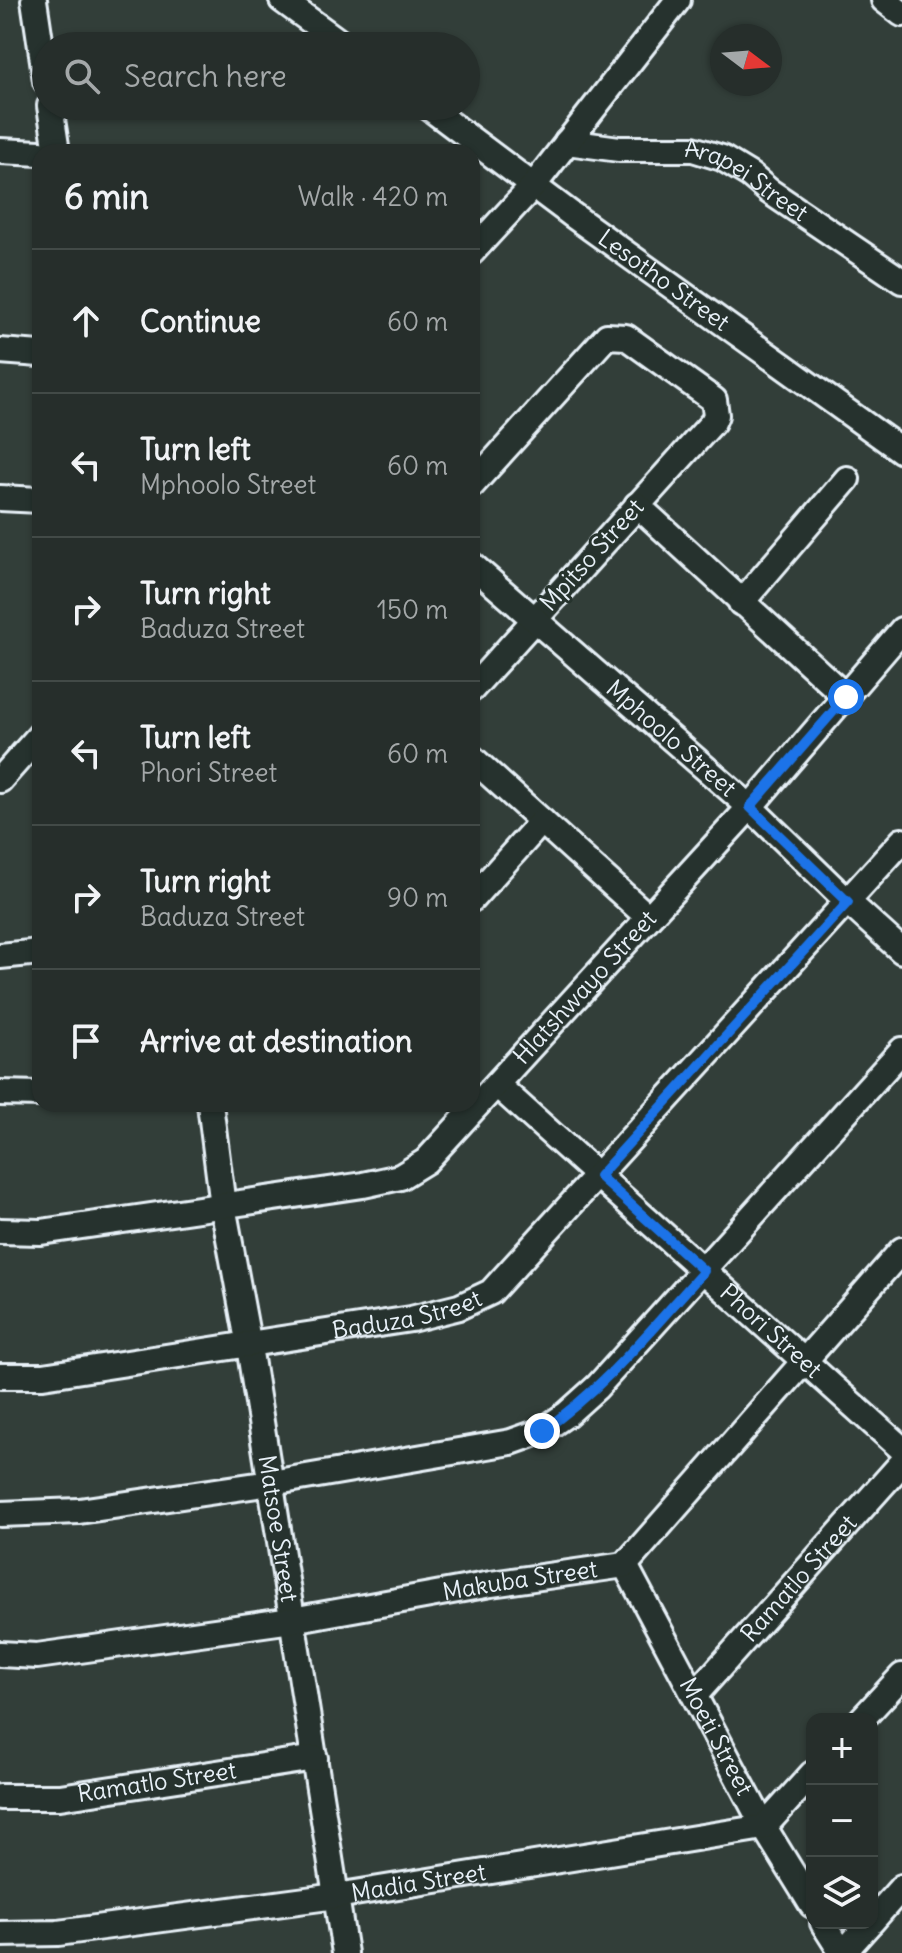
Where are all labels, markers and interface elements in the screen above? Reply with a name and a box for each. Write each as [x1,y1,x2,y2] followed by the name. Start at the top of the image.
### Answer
[710,24,782,96] north arrow
[32,32,480,120] search box
[60,54,104,98] icon: search
[124,57,287,95] text: Search here
[684,133,814,227] street label: Arapei Street
[64,175,149,218] text: 6 min
[298,180,448,213] text: Walk · 420 m
[593,222,736,337] street label: Lesotho Street
[64,299,108,343] icon: ahead
[140,302,261,340] text: Continue
[387,305,448,338] text: 60 m
[140,430,251,468] text: Turn left
[64,443,108,487] icon: left
[387,449,448,482] text: 60 m
[140,468,316,501] text: Mphoolo Street
[533,492,650,617] street label: Mpitso Street
[140,574,271,612] text: Turn right
[64,587,108,631] icon: right
[377,593,448,626] text: 150 m
[140,612,305,645] text: Baduza Street
[601,673,743,802] street label: Mphoolo Street
[828,679,864,715] route start
[140,718,251,756] text: Turn left
[64,731,108,775] icon: left
[387,737,448,770] text: 60 m
[140,756,277,789] text: Phori Street
[140,862,271,900] text: Turn right
[64,875,108,919] icon: right
[387,881,448,914] text: 90 m
[140,900,305,933] text: Baduza Street
[506,904,662,1070] street label: Hlatshwayo Street
[64,1019,108,1063] icon: arrive
[140,1022,412,1060] text: Arrive at destination
[714,1277,829,1384] street label: Phori Street
[330,1283,486,1345] street label: Baduza Street
[524,1413,560,1449] route end
[252,1453,305,1604] street label: Matsoe Street
[734,1508,863,1648] street label: Ramatlo Street
[440,1553,599,1606] street label: Makuba Street
[673,1672,760,1800] street label: Moeti Street
[806,1713,878,1929] map controls
[806,1713,878,1785] button: +
[75,1754,238,1808] street label: Ramatlo Street
[806,1785,878,1857] button: −
[349,1856,488,1907] street label: Madia Street
[806,1857,878,1929] button: layers

